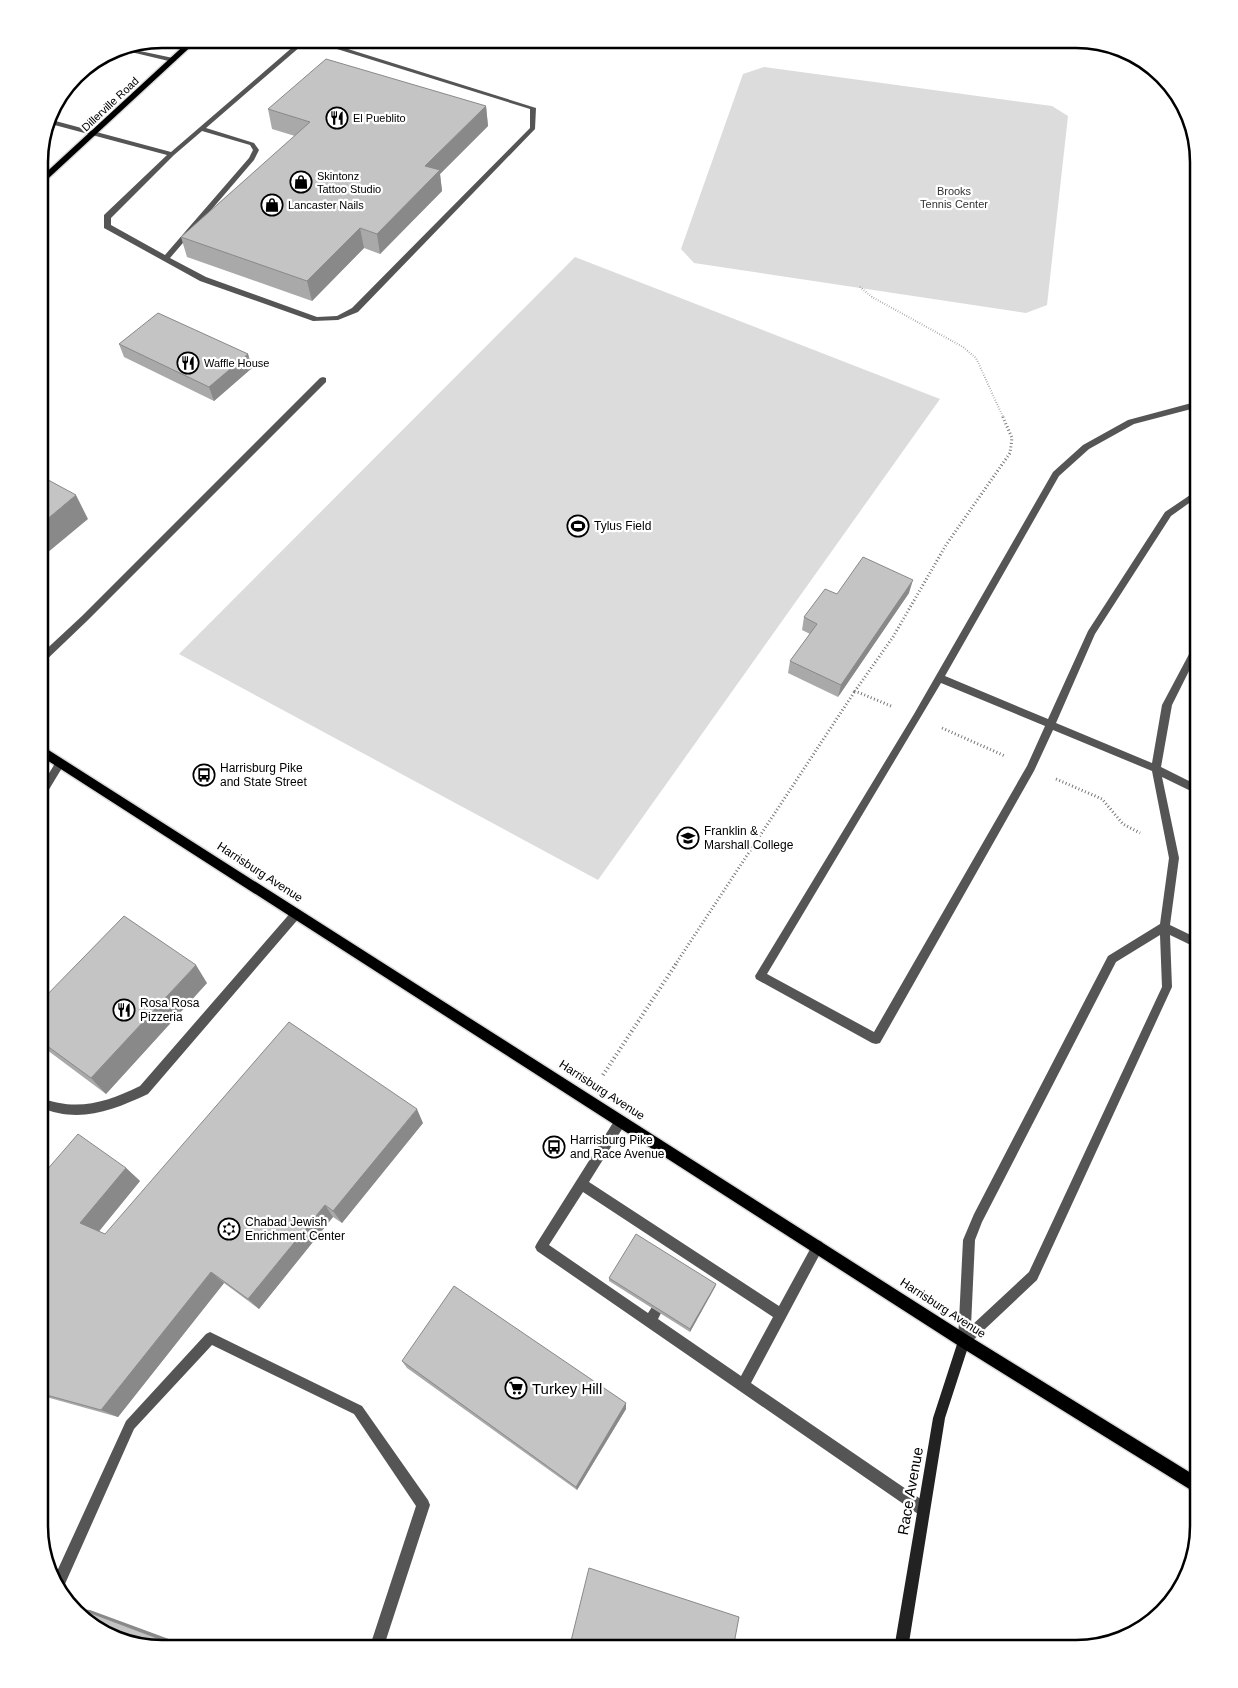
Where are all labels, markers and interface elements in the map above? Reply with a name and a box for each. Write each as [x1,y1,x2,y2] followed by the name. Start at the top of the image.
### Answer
[79,75,141,133] street label: Dillerville Road
[325,106,349,130] restaurant icon: El Pueblito
[353,112,406,124] place label: El Pueblito
[289,170,313,194] shop icon: Skintonz Tattoo Studio
[317,170,381,195] place label: Skintonz Tattoo Studio
[920,185,988,210] park label: Brooks Tennis Center
[260,193,284,217] shop icon: Lancaster Nails
[288,199,364,211] place label: Lancaster Nails
[176,351,200,375] restaurant icon: Waffle House
[204,357,269,369] place label: Waffle House
[566,514,590,538] sports icon: Tylus Field
[594,519,651,533] place label: Tylus Field
[220,761,307,789] place label: Harrisburg Pike and State Street
[192,763,216,787] bus stop icon: Harrisburg Pike and State Street
[704,824,794,852] place label: Franklin & Marshall College
[676,826,700,850] school or university icon: Franklin & Marshall College
[215,839,306,905] street label: Harrisburg Avenue
[140,996,200,1024] place label: Rosa Rosa Pizzeria
[112,998,136,1022] restaurant icon: Rosa Rosa Pizzeria
[557,1057,648,1123] street label: Harrisburg Avenue
[570,1133,665,1161] place label: Harrisburg Pike and Race Avenue
[542,1135,566,1159] bus stop icon: Harrisburg Pike and Race Avenue
[245,1215,345,1243] place label: Chabad Jewish Enrichment Center
[217,1217,241,1241] synagogue icon: Chabad Jewish Enrichment Center
[898,1275,989,1341] street label: Harrisburg Avenue
[504,1376,528,1400] supermarket icon: Turkey Hill
[532,1380,602,1397] place label: Turkey Hill
[894,1446,926,1536] street label: Race Avenue

